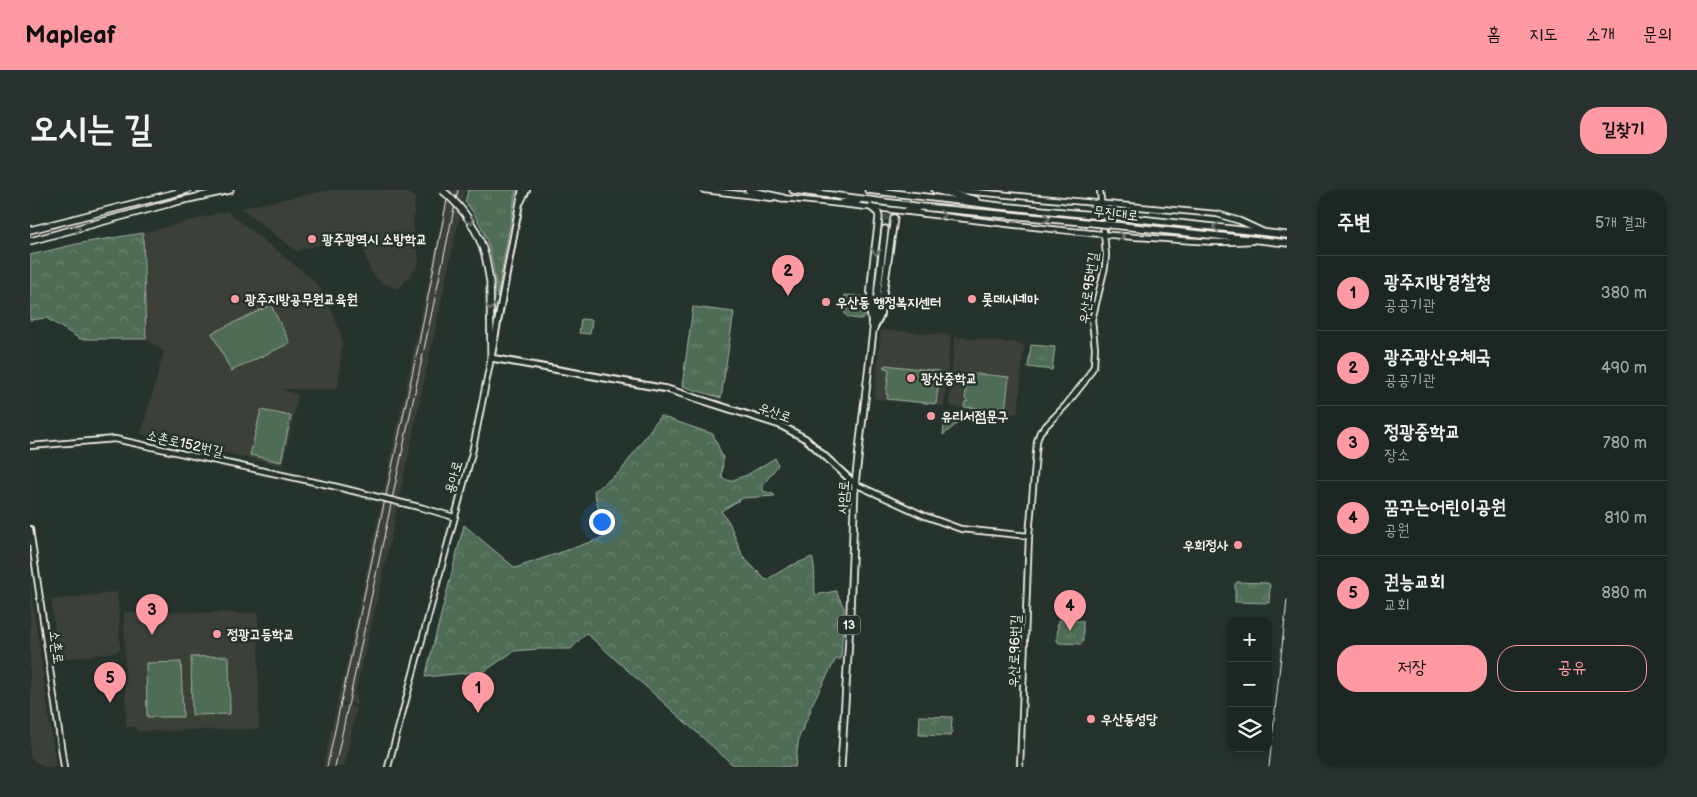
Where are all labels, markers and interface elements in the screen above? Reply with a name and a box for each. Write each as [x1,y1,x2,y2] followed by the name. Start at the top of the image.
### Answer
[25,21,116,50] text: Mapleaf
[1487,24,1501,45] text: 홈
[1529,24,1558,45] text: 지도
[1586,24,1615,45] text: 소개
[1643,24,1672,45] text: 문의
[1580,107,1667,154] button: 길찾기
[30,108,152,151] text: 오시는 길
[1093,203,1139,224] street label: 무진대로
[938,210,947,220] one-way arrow
[1337,210,1371,235] text: 주변
[1043,213,1051,224] one-way arrow
[1595,214,1647,233] text: 5개 결과
[463,215,473,224] one-way arrow
[1212,222,1220,233] one-way arrow
[72,224,81,234] one-way arrow
[1118,230,1126,241] one-way arrow
[322,231,427,248] place label: 광주광역시 소방학교
[306,233,318,245] marker: 광주광역시 소방학교
[871,248,882,256] one-way arrow
[1075,250,1102,325] street label: 우산로95번길
[772,255,804,296] pin: 2
[1384,271,1491,294] text: 광주지방경찰청
[1350,284,1356,303] text: 1
[1601,284,1647,303] text: 380 m
[245,291,358,308] place label: 광주지방공무원교육원
[982,291,1039,308] place label: 롯데시네마
[229,293,241,305] marker: 광주지방공무원교육원
[966,293,978,305] marker: 롯데시네마
[836,294,941,311] place label: 우산동 행정복지센터
[820,296,832,308] marker: 우산동 행정복지센터
[1384,296,1436,315] text: 공공기관
[485,304,495,311] one-way arrow
[1384,346,1491,369] text: 광주광산우체국
[1348,359,1358,378] text: 2
[1601,359,1647,378] text: 490 m
[921,370,977,387] place label: 광산중학교
[1384,371,1436,390] text: 공공기관
[905,372,917,384] marker: 광산중학교
[756,399,794,426] street label: 우산로
[941,408,1009,425] place label: 유리서점문구
[925,410,937,422] marker: 유리서점문구
[1384,421,1460,444] text: 정광중학교
[145,426,226,461] street label: 소촌로152번길
[1348,434,1358,453] text: 3
[1603,434,1647,453] text: 780 m
[1384,446,1410,465] text: 장소
[441,459,466,496] street label: 용아로
[834,480,853,514] street label: 사암로
[1384,496,1506,519] text: 꿈꾸는어린이공원
[589,509,615,535] your location
[1348,509,1358,528] text: 4
[1605,509,1647,528] text: 810 m
[1384,521,1410,540] text: 공원
[1183,537,1229,554] place label: 우희정사
[1232,539,1244,551] marker: 우희정사
[1384,571,1445,594] text: 권능교회
[1348,584,1358,603] text: 5
[1601,584,1647,603] text: 880 m
[1054,590,1086,631] pin: 4
[136,594,168,635] pin: 3
[1384,596,1410,615] text: 교회
[1005,614,1024,688] street label: 우산로96번길
[838,616,860,634] road number: 13
[1227,617,1272,752] map controls
[1227,617,1272,662] button: +
[227,626,295,643] place label: 정광고등학교
[211,628,223,640] marker: 정광고등학교
[46,629,67,665] street label: 소촌로
[1337,645,1487,692] button: 저장
[1497,645,1647,692] button: 공유
[94,662,126,703] pin: 5
[1227,662,1272,707] button: −
[462,672,494,713] pin: 1
[1227,707,1272,752] button: layers
[1101,711,1158,728] place label: 우산동성당
[1085,713,1097,725] marker: 우산동성당

